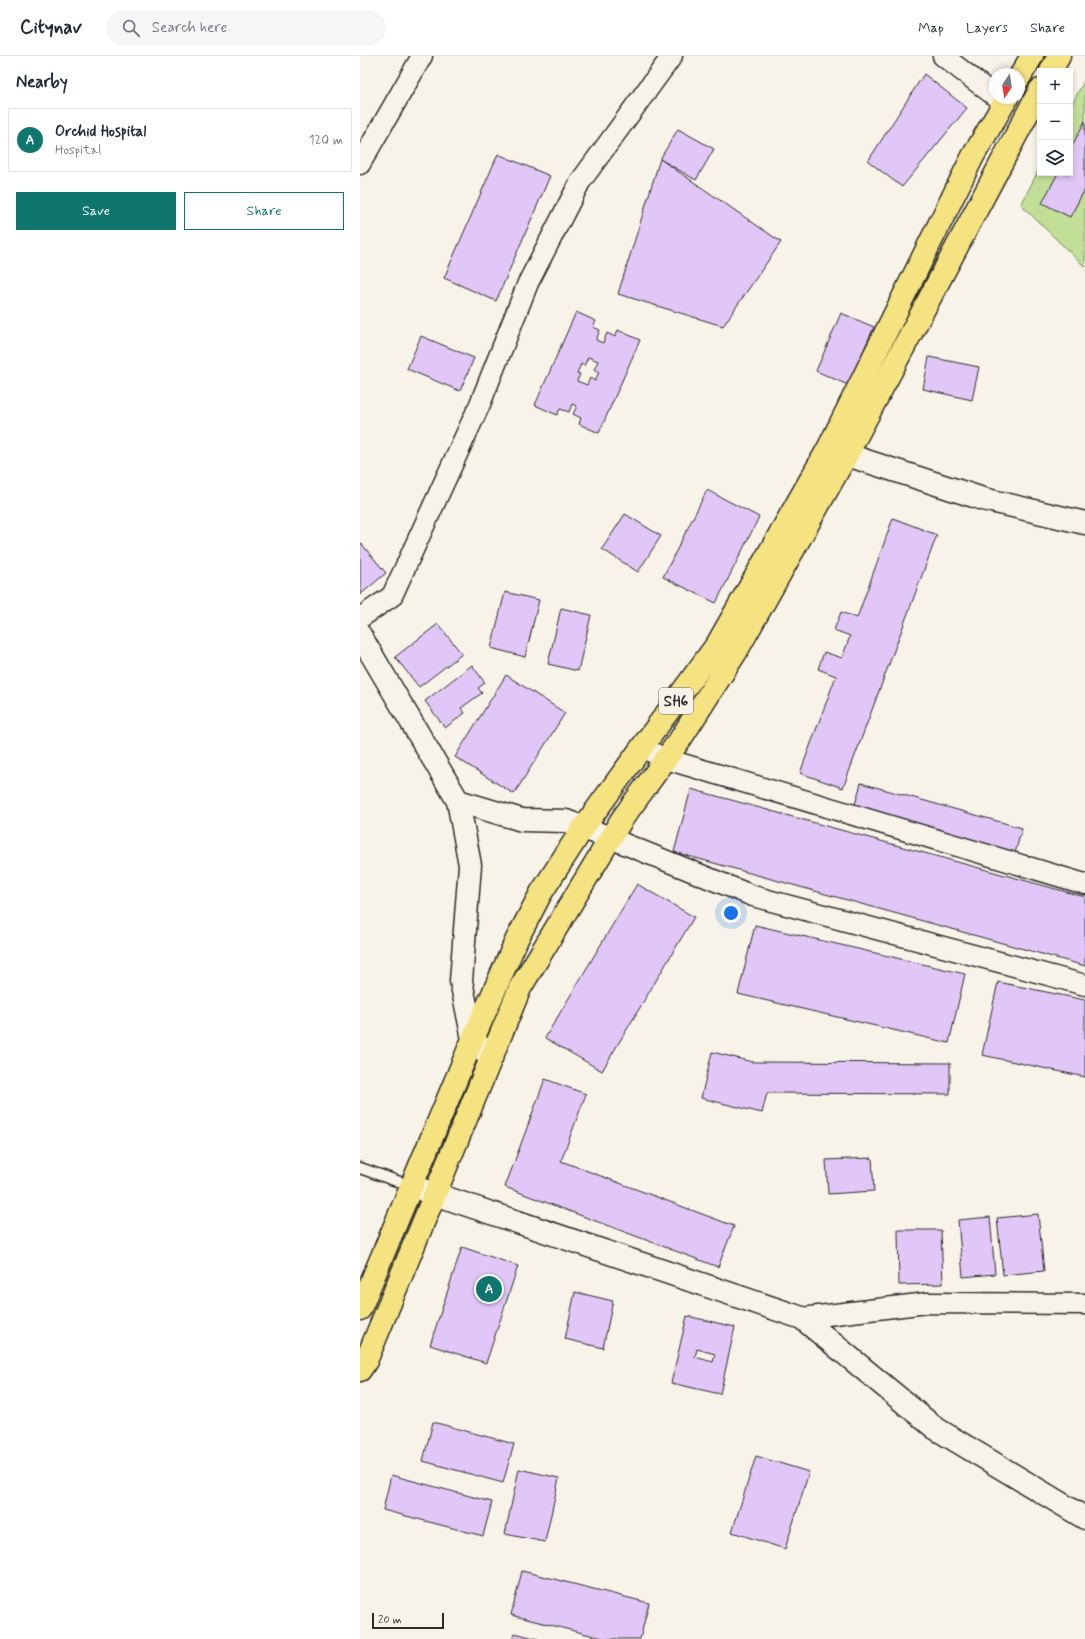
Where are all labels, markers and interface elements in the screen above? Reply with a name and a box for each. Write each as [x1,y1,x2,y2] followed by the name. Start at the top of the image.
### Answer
[106,10,386,46] search box
[20,15,82,40] text: Citynav
[120,17,142,39] icon: search
[152,18,227,38] text: Search here
[918,19,944,37] text: Map
[966,19,1008,37] text: Layers
[1030,19,1065,37] text: Share
[989,68,1025,104] north arrow
[1037,68,1073,176] map controls
[1037,68,1073,104] button: +
[16,71,68,93] text: Nearby
[1037,104,1073,140] button: −
[55,122,146,142] text: Orchid Hospital
[26,132,34,149] text: A
[309,132,343,149] text: 120 m
[1037,140,1073,176] button: layers
[55,142,101,159] text: Hospital
[16,192,176,230] button: Save
[184,192,344,230] button: Share
[659,688,693,714] road number: SH6
[721,903,741,923] your location
[476,1274,502,1304] pin: A
[372,1611,444,1630] scale bar
[378,1613,401,1627] text: 20 m

